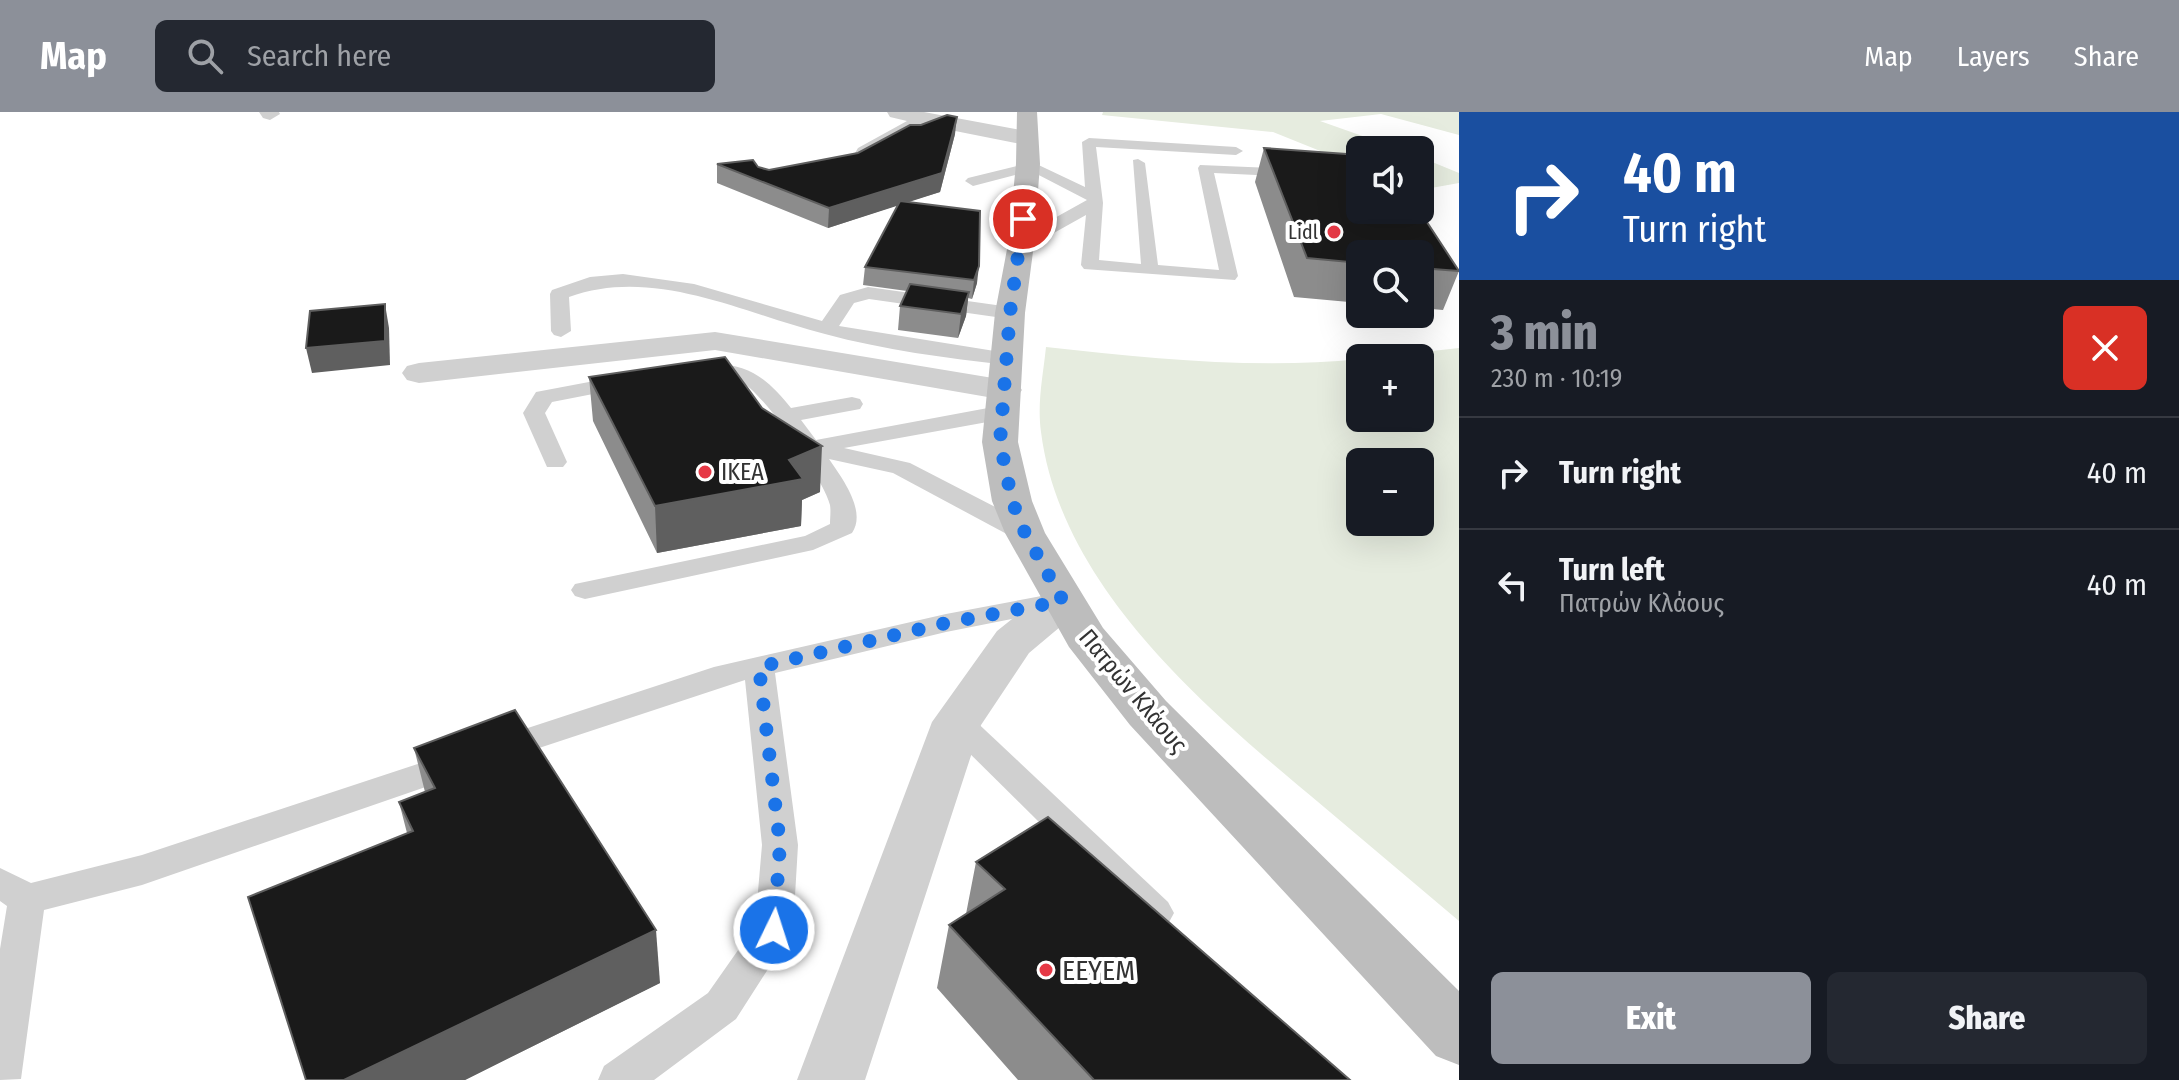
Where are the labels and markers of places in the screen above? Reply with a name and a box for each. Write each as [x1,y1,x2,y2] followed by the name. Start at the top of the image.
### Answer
[989,185,1057,253] pin
[1288,220,1318,244] place label: Lidl
[1325,223,1343,241] marker: Lidl
[721,458,764,486] place label: IKEA
[696,463,714,481] marker: IKEA
[1062,954,1135,987] place label: EEYEM
[1037,961,1055,979] marker: EEYEM

